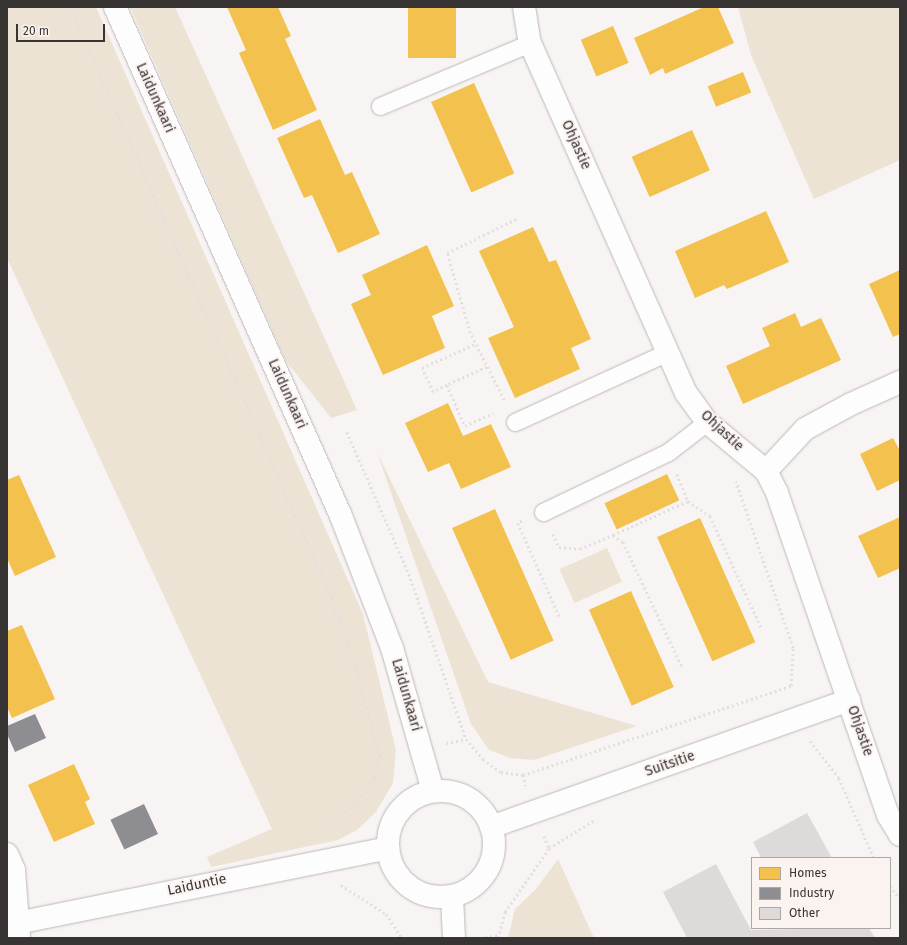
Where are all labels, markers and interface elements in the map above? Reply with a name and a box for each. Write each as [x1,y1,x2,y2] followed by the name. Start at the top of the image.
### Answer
[18,16,107,42] scale bar
[23,24,49,38] text: 20 m
[132,61,178,135] street label: Laidunkaari
[558,118,594,172] street label: Ohjastie
[264,357,310,431] street label: Laidunkaari
[697,407,747,455] street label: Ohjastie
[388,657,424,733] street label: Laidunkaari
[844,703,876,759] street label: Ohjastie
[643,748,697,780] street label: Suitsitie
[751,857,891,929] legend
[789,866,827,880] text: Homes
[166,871,228,899] street label: Laiduntie
[789,886,834,900] text: Industry
[789,906,820,920] text: Other

